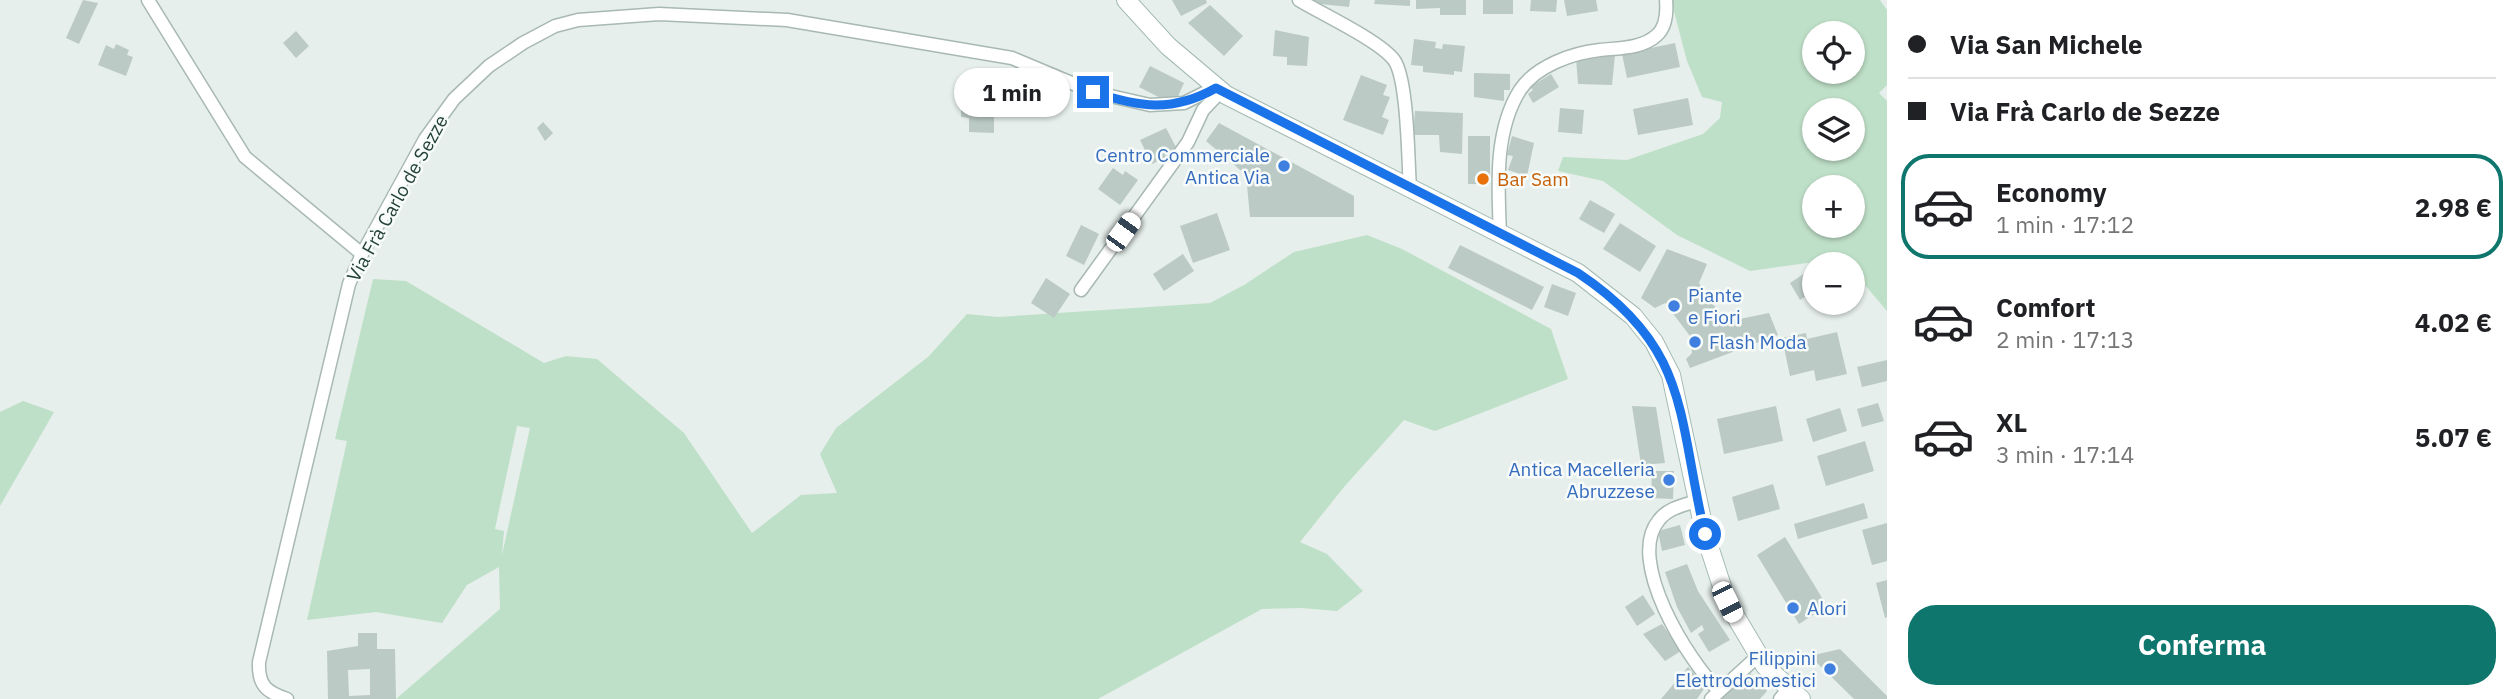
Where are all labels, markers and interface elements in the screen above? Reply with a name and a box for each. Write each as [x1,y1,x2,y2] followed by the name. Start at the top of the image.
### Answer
[1802,21,1865,315] map controls
[1802,21,1865,84] button: locate
[1950,27,2143,61] text: Via San Michele
[953,68,1068,116] callout: 1 min
[1077,76,1109,108] route end
[982,77,1042,107] text: 1 min
[1950,94,2220,128] text: Via Frà Carlo de Sezze
[1802,98,1865,161] button: layers
[341,110,453,286] street label: Via Frà Carlo de Sezze
[1095,143,1270,189] place label: Centro Commerciale Antica Via
[1276,158,1292,174] marker: Centro Commerciale Antica Via
[1497,167,1569,191] place label: Bar Sam
[1475,171,1491,187] marker: Bar Sam
[1802,175,1865,238] button: +
[1912,175,1975,238] icon: car
[1996,175,2107,209] text: Economy
[2415,190,2492,224] text: 2.98 €
[1103,209,1144,255] car
[1996,209,2134,239] text: 1 min · 17:12
[1802,252,1865,315] button: −
[1688,283,1742,329] place label: Piante e Fiori
[1912,290,1975,353] icon: car
[1996,290,2095,324] text: Comfort
[1666,298,1682,314] marker: Piante e Fiori
[2415,305,2492,339] text: 4.02 €
[1996,324,2134,354] text: 2 min · 17:13
[1709,330,1807,354] place label: Flash Moda
[1687,334,1703,350] marker: Flash Moda
[1912,405,1975,468] icon: car
[1996,405,2027,439] text: XL
[2415,420,2492,454] text: 5.07 €
[1996,439,2134,469] text: 3 min · 17:14
[1508,457,1655,503] place label: Antica Macelleria Abruzzese
[1661,472,1677,488] marker: Antica Macelleria Abruzzese
[1689,518,1721,550] route start
[1709,579,1746,625] car
[1807,596,1847,620] place label: Alori
[1785,600,1801,616] marker: Alori
[1908,605,2496,685] button: Conferma
[1675,646,1816,692] place label: Filippini Elettrodomestici
[1822,661,1838,677] marker: Filippini Elettrodomestici

